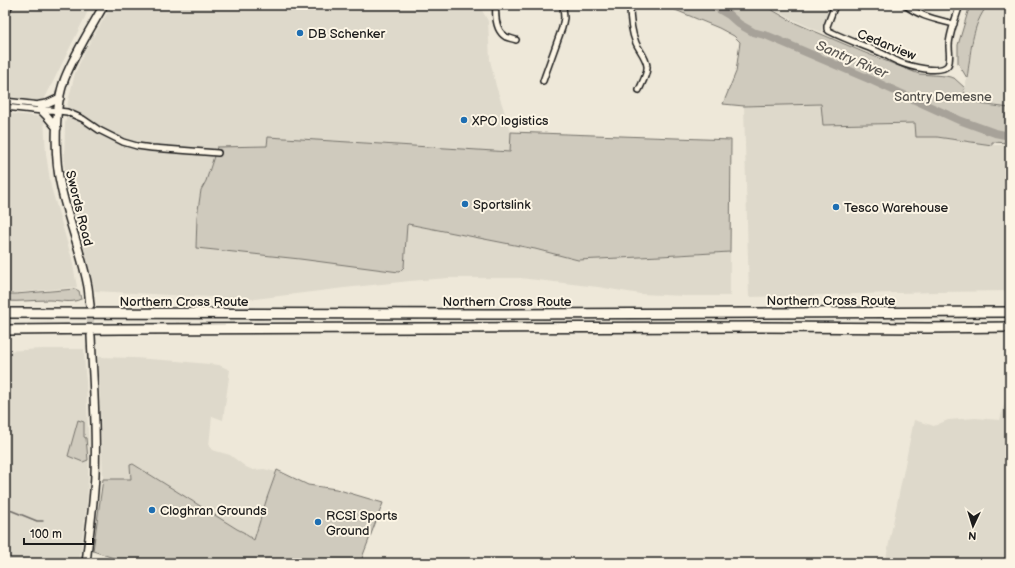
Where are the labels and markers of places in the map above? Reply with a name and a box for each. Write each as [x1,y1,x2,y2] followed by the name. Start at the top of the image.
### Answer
[308,26,386,42] place label: DB Schenker
[295,28,305,38] marker: DB Schenker
[471,113,549,129] place label: XPO logistics
[459,115,469,125] marker: XPO logistics
[473,197,531,213] place label: Sportslink
[460,199,470,209] marker: Sportslink
[844,200,949,216] place label: Tesco Warehouse
[831,202,841,212] marker: Tesco Warehouse
[160,503,267,519] place label: Cloghran Grounds
[147,505,157,515] marker: Cloghran Grounds
[326,508,398,539] place label: RCSI Sports Ground
[313,517,323,527] marker: RCSI Sports Ground

